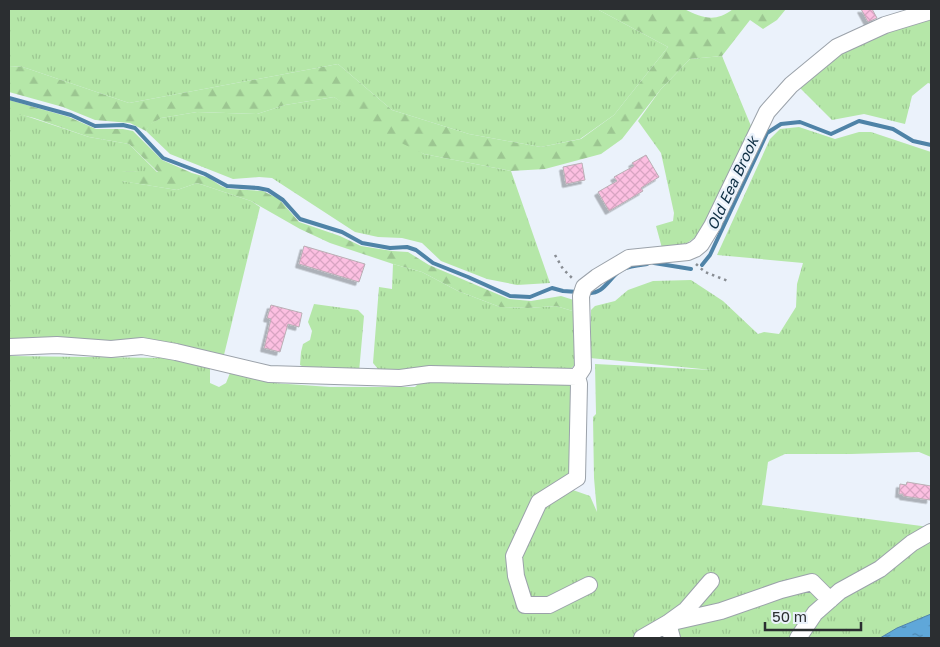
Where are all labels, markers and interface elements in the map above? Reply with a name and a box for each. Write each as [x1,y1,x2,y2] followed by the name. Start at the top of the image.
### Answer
[703,132,762,233] water label: Old Eea Brook
[765,600,861,632] scale bar
[772,607,807,625] text: 50 m

